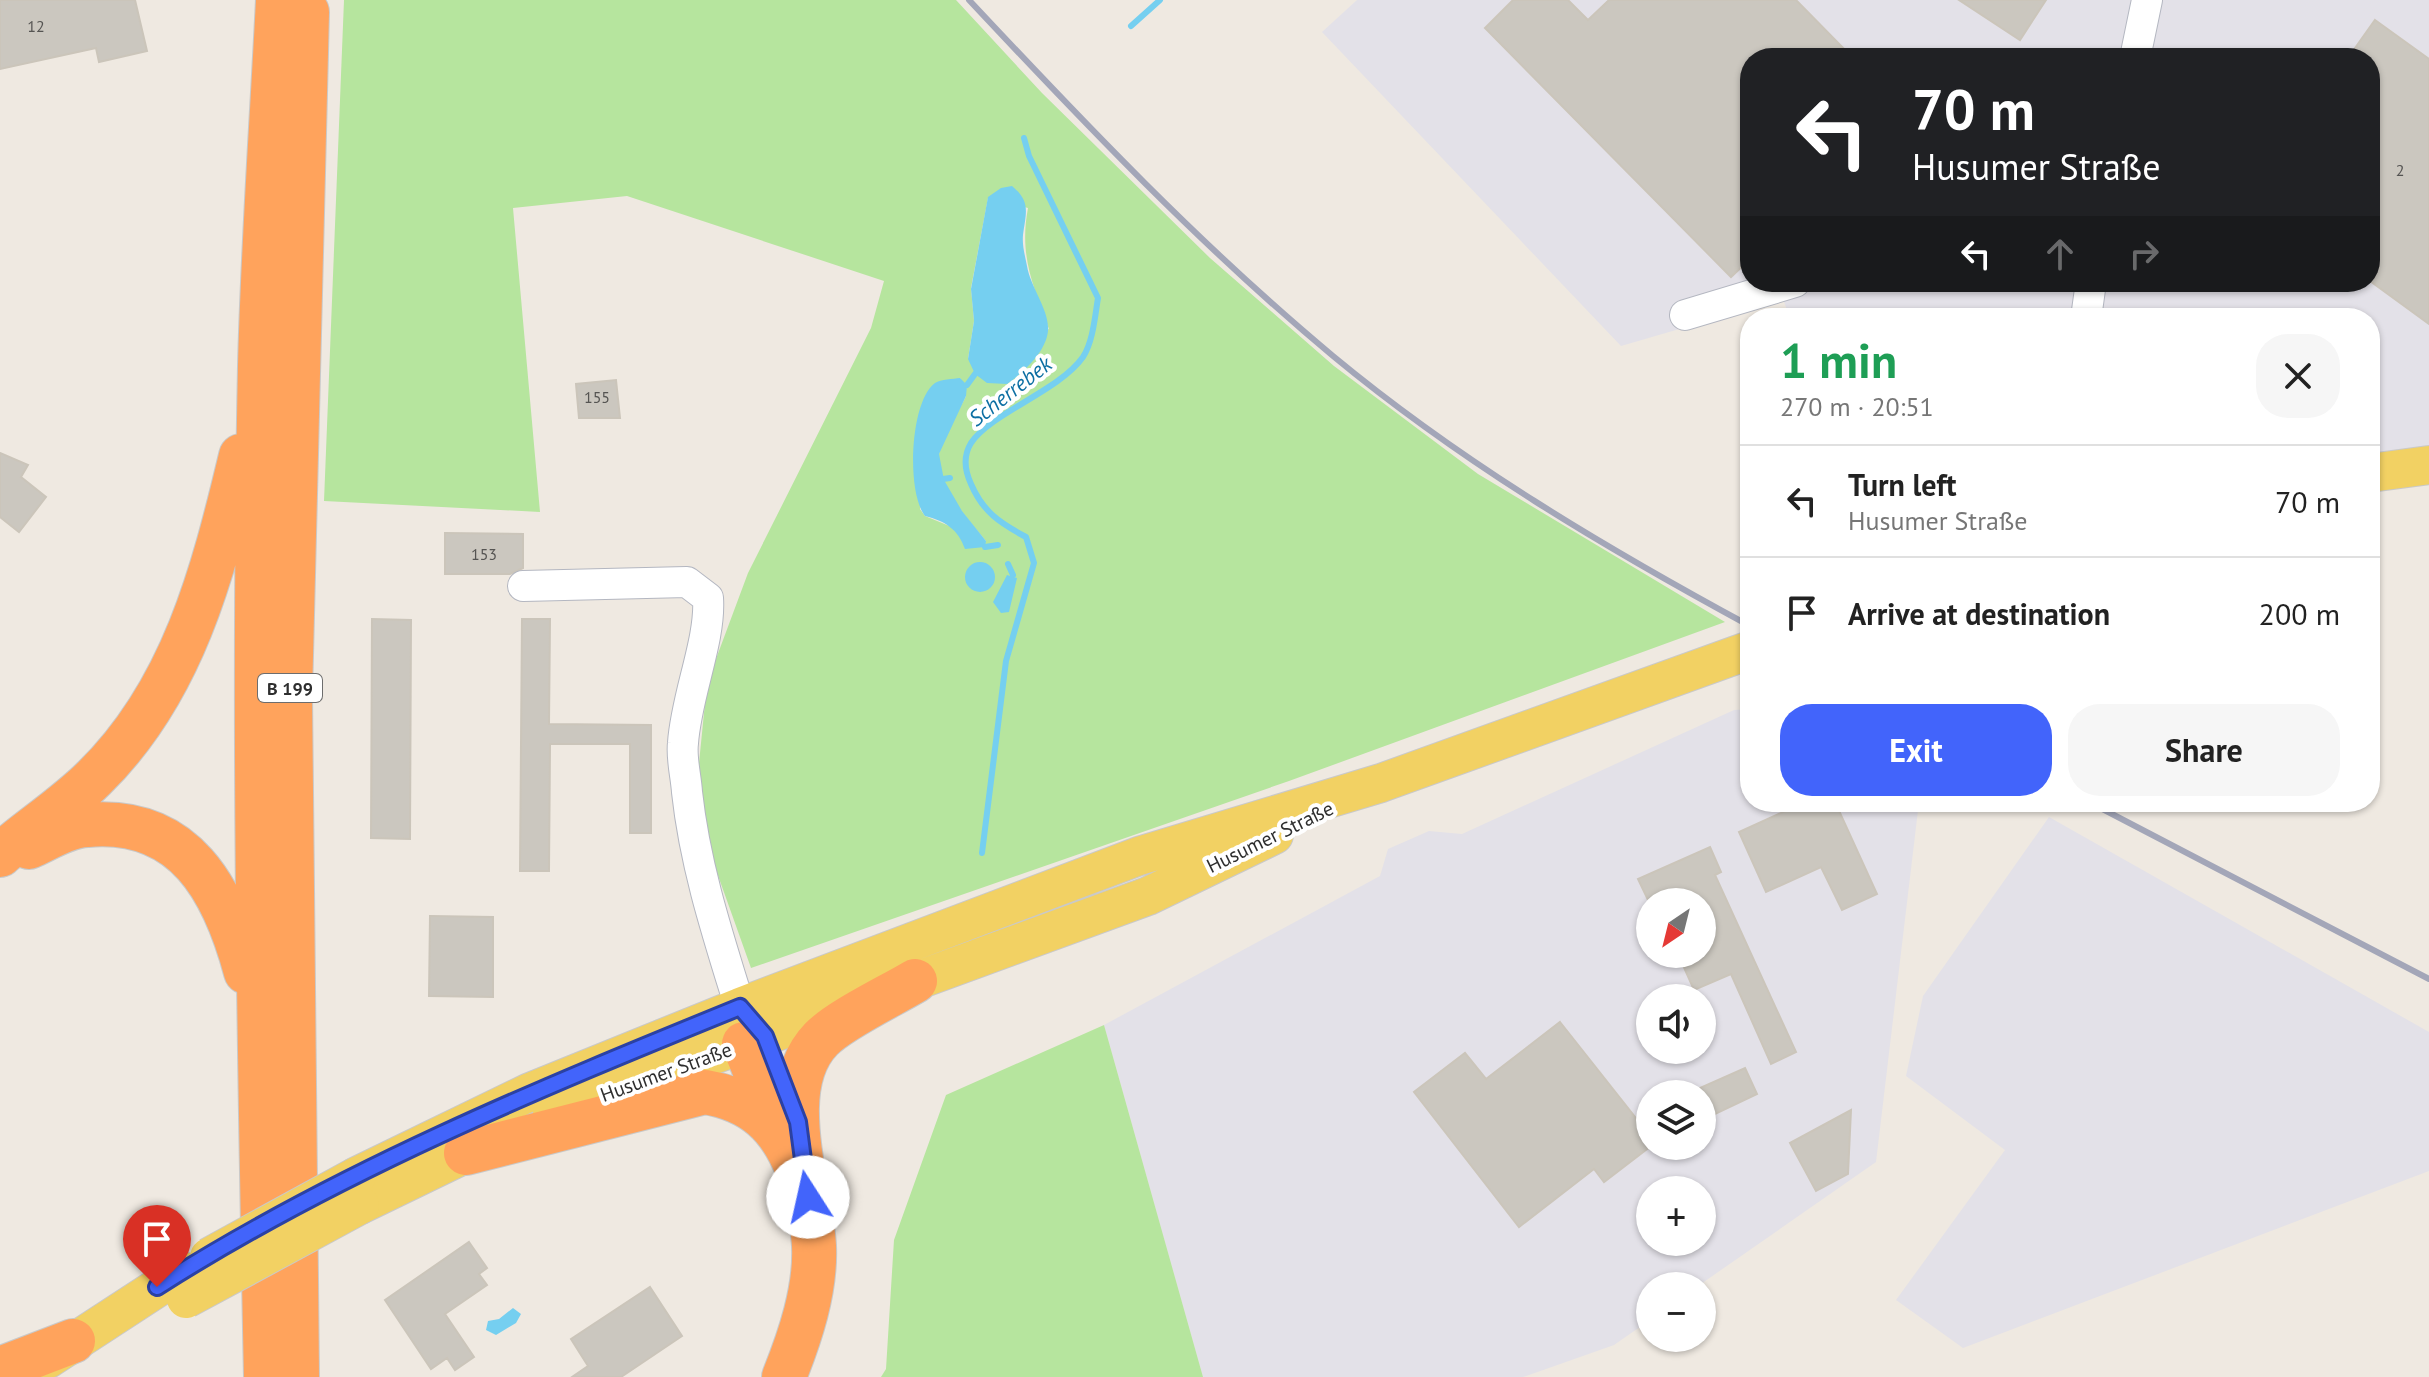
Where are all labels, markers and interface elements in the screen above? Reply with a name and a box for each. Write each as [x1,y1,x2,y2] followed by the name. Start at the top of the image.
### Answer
[27,16,45,36] house number: 12
[1912,73,2035,145] text: 70 m
[1780,80,1884,184] icon: left
[1912,143,2161,190] text: Husumer Straße
[2396,160,2404,180] house number: 2
[1954,232,1998,276] icon: left
[2038,232,2082,276] icon: ahead
[2122,232,2166,276] icon: right
[1780,329,1897,391] text: 1 min
[2256,334,2340,418] button: close
[963,349,1058,432] water label: Scherrebek
[584,387,610,407] house number: 155
[1780,390,1934,423] text: 270 m · 20:51
[1848,465,1956,504] text: Turn left
[1780,479,1824,523] icon: left
[2275,482,2340,521] text: 70 m
[1848,504,2028,537] text: Husumer Straße
[471,544,497,564] house number: 153
[1780,591,1824,635] icon: arrive
[1848,594,2110,633] text: Arrive at destination
[2259,594,2340,633] text: 200 m
[258,674,322,702] road number: B 199
[1780,704,2052,796] button: Exit
[2068,704,2340,796] button: Share
[1202,795,1338,879] street label: Husumer Straße
[1636,888,1716,968] north arrow
[1636,888,1716,1352] map controls
[1636,984,1716,1064] button: sound
[597,1036,735,1108] street label: Husumer Straße
[1636,1080,1716,1160] button: layers
[766,1155,850,1239] position arrow
[1636,1176,1716,1256] button: +
[123,1205,191,1287] pin
[135,1217,179,1261] icon: arrive
[1636,1272,1716,1352] button: −

